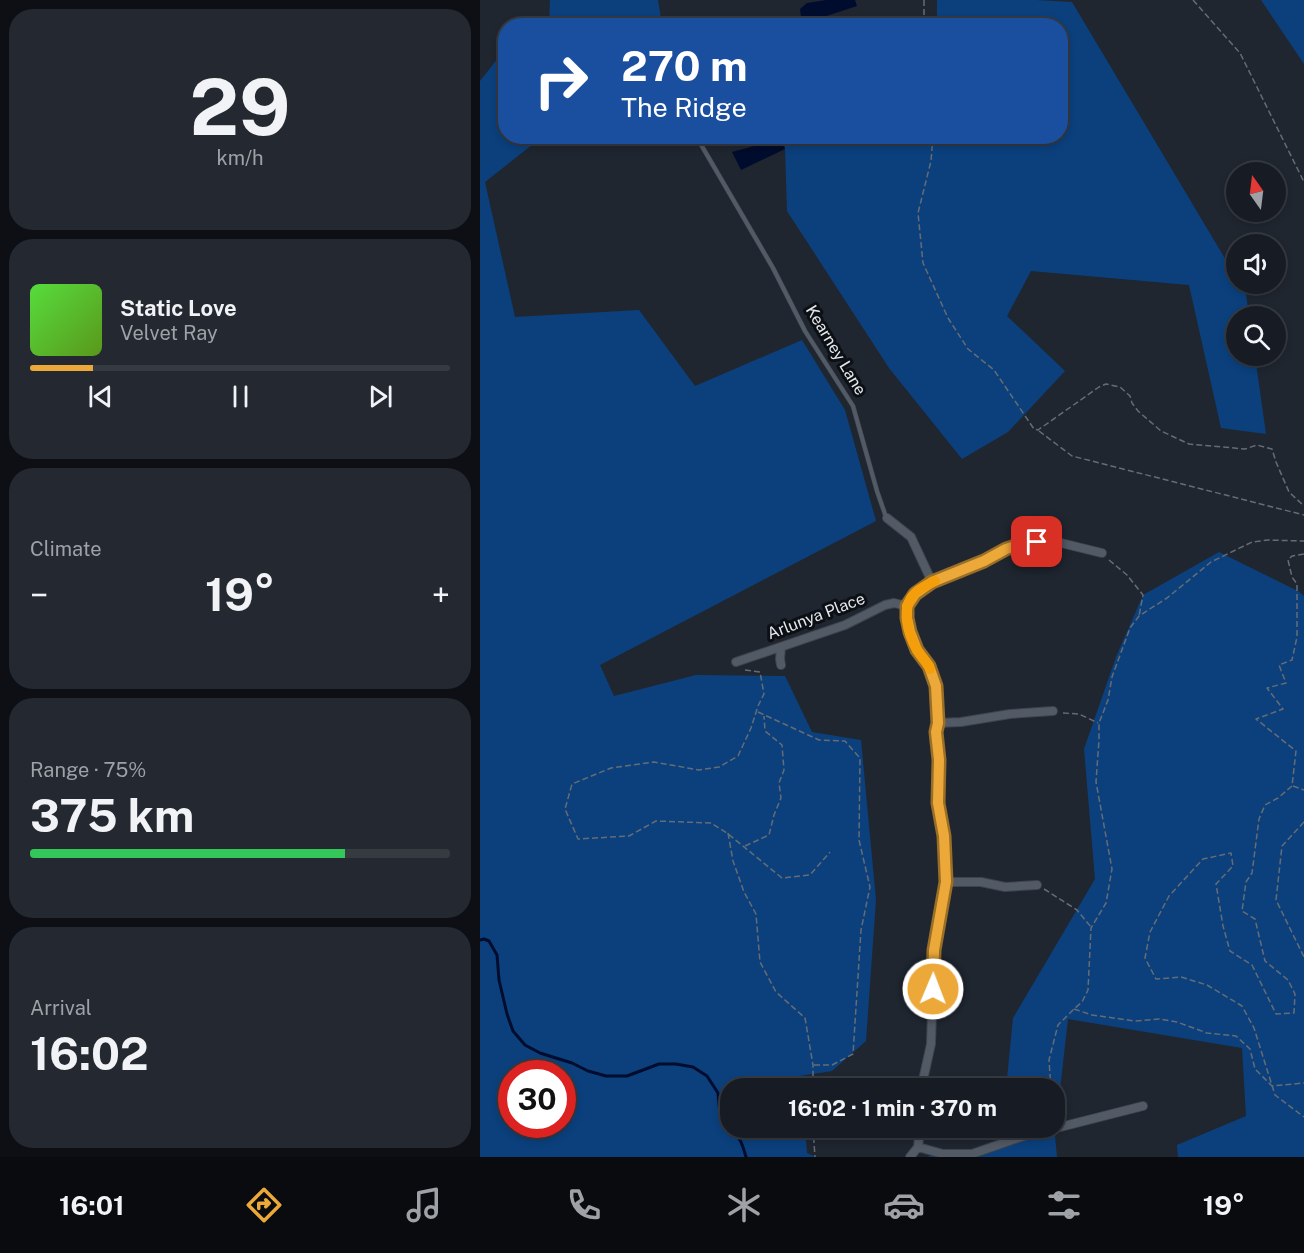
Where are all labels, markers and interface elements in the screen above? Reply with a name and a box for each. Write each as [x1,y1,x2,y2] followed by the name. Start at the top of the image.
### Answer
[621,41,748,90] text: 270 m
[522,42,600,120] icon: right
[190,61,290,153] text: 29
[621,91,747,123] text: The Ridge
[216,146,264,170] text: km/h
[1226,162,1286,222] north arrow
[1226,162,1286,366] map controls
[1226,234,1286,294] button: sound
[120,295,237,321] text: Static Love
[802,302,870,398] street label: Kearney Lane
[1226,306,1286,366] button: search
[120,321,218,345] text: Velvet Ray
[84,380,117,413] icon: previous
[224,380,257,413] icon: pause
[364,380,397,413] icon: next
[1011,516,1062,567] pin
[1020,525,1053,558] icon: arrive
[30,537,102,561] text: Climate
[205,568,275,621] text: 19°
[30,576,48,614] text: −
[432,576,450,614] text: +
[764,589,868,643] street label: Arlunya Place
[30,758,146,782] text: Range · 75%
[30,789,194,842] text: 375 km
[901,957,965,1021] position arrow
[30,996,92,1020] text: Arrival
[30,1027,149,1080] text: 16:02
[498,1060,576,1138] speed limit sign: 30
[788,1095,997,1121] text: 16:02 · 1 min · 370 m
[243,1184,285,1226] icon: directions
[403,1184,445,1226] icon: music
[563,1184,605,1226] icon: phone
[723,1184,765,1226] icon: climate
[883,1184,925,1226] icon: car
[1043,1184,1085,1226] icon: filters
[59,1189,125,1221] text: 16:01
[1203,1189,1245,1221] text: 19°

